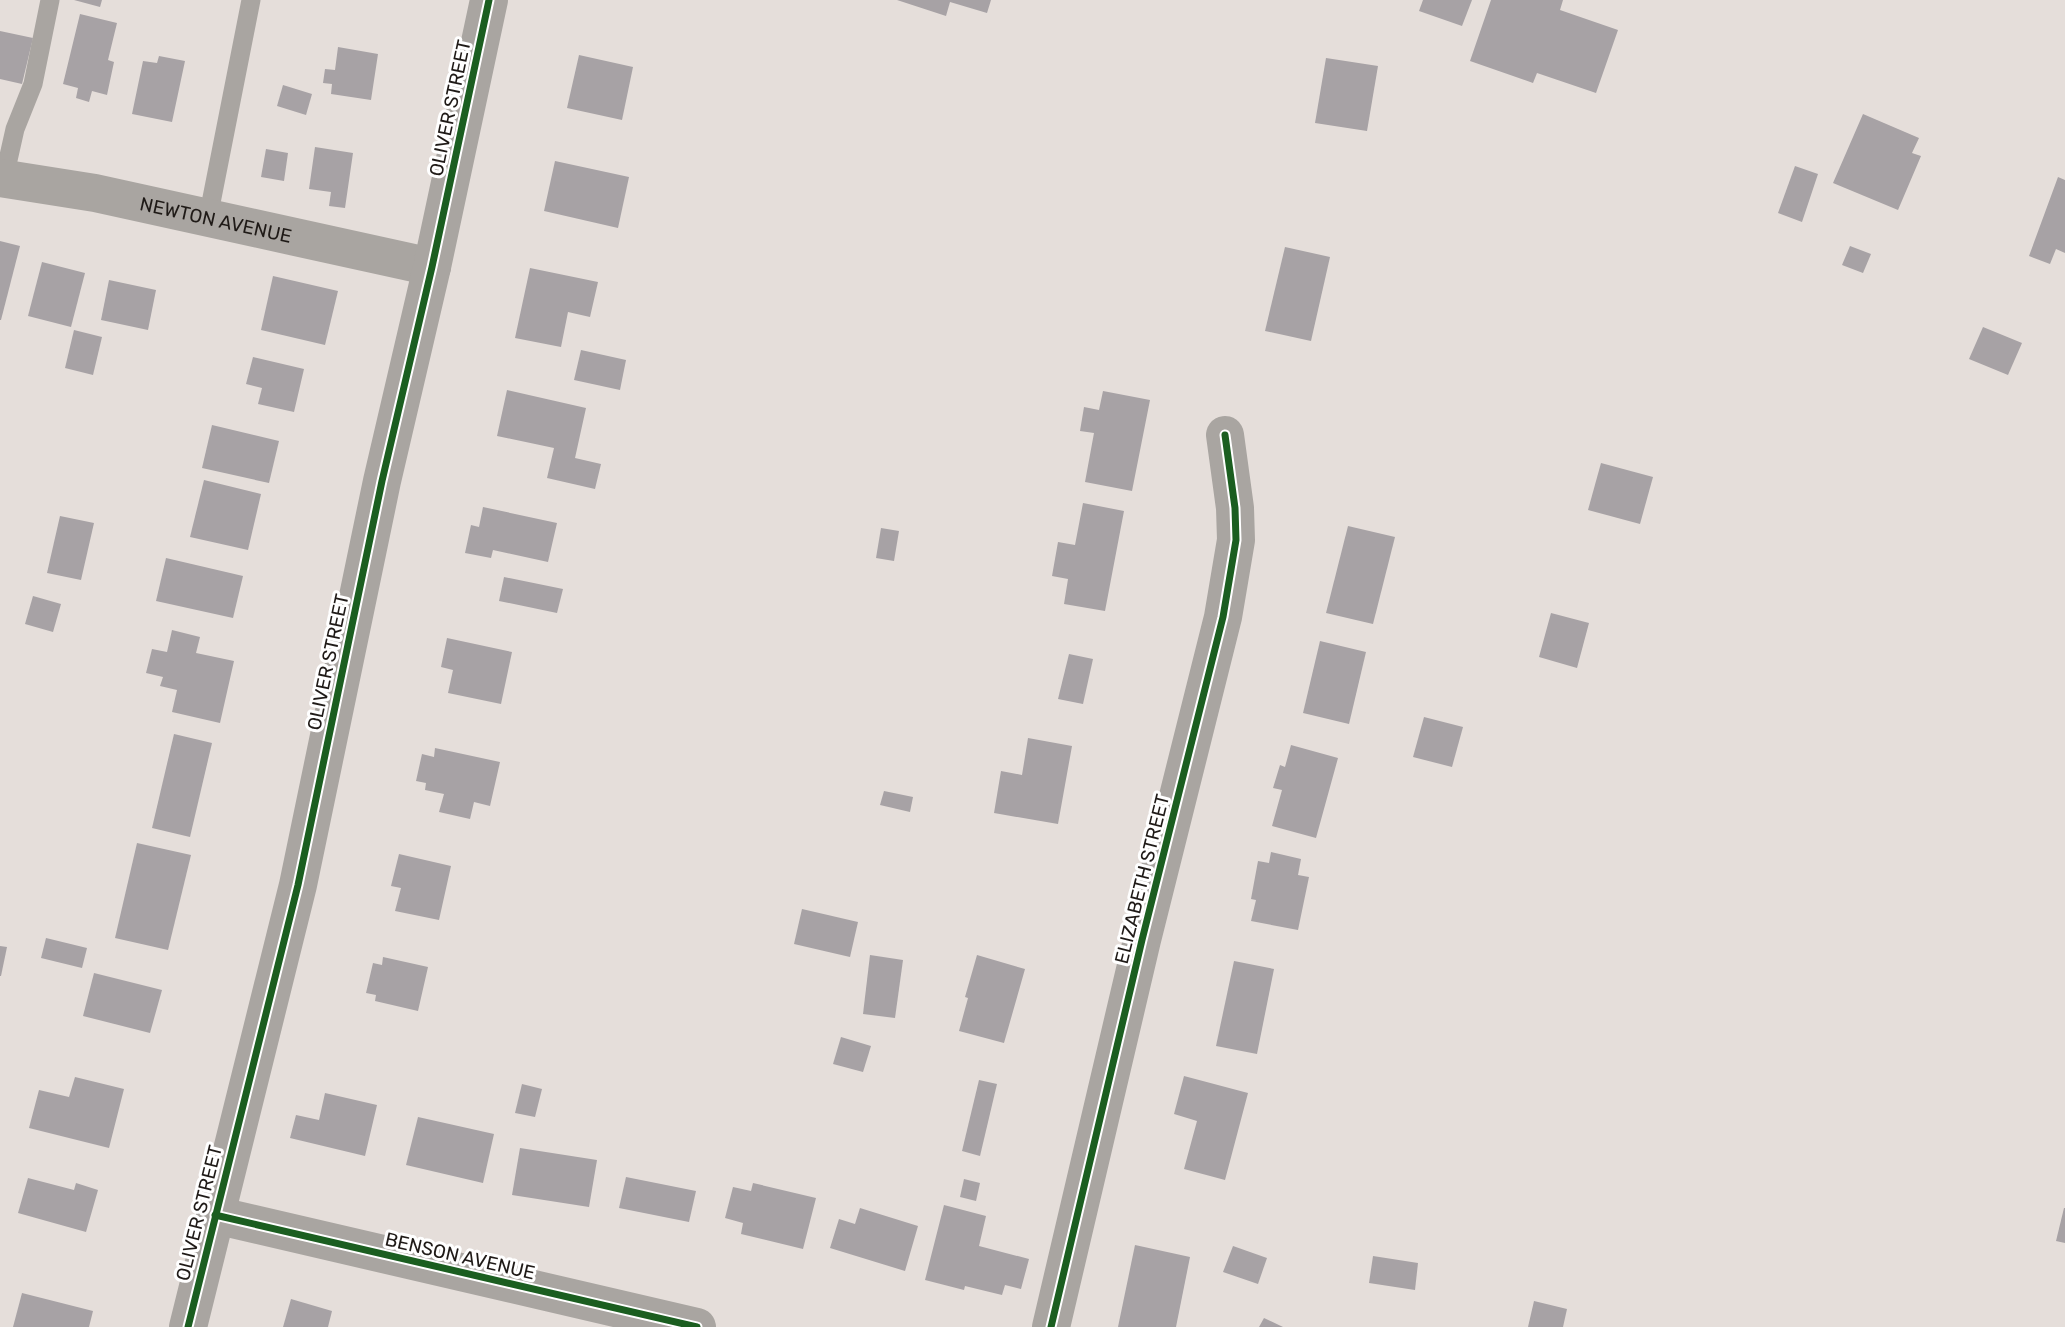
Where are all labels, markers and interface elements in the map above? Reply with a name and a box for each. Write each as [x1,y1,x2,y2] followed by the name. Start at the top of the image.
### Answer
[424,38,476,178] street label: OLIVER STREET
[138,192,294,247] street label: NEWTON AVENUE
[302,592,354,732] street label: OLIVER STREET
[1110,792,1174,966] street label: ELIZABETH STREET
[171,1143,227,1283] street label: OLIVER STREET
[383,1228,537,1284] street label: BENSON AVENUE

